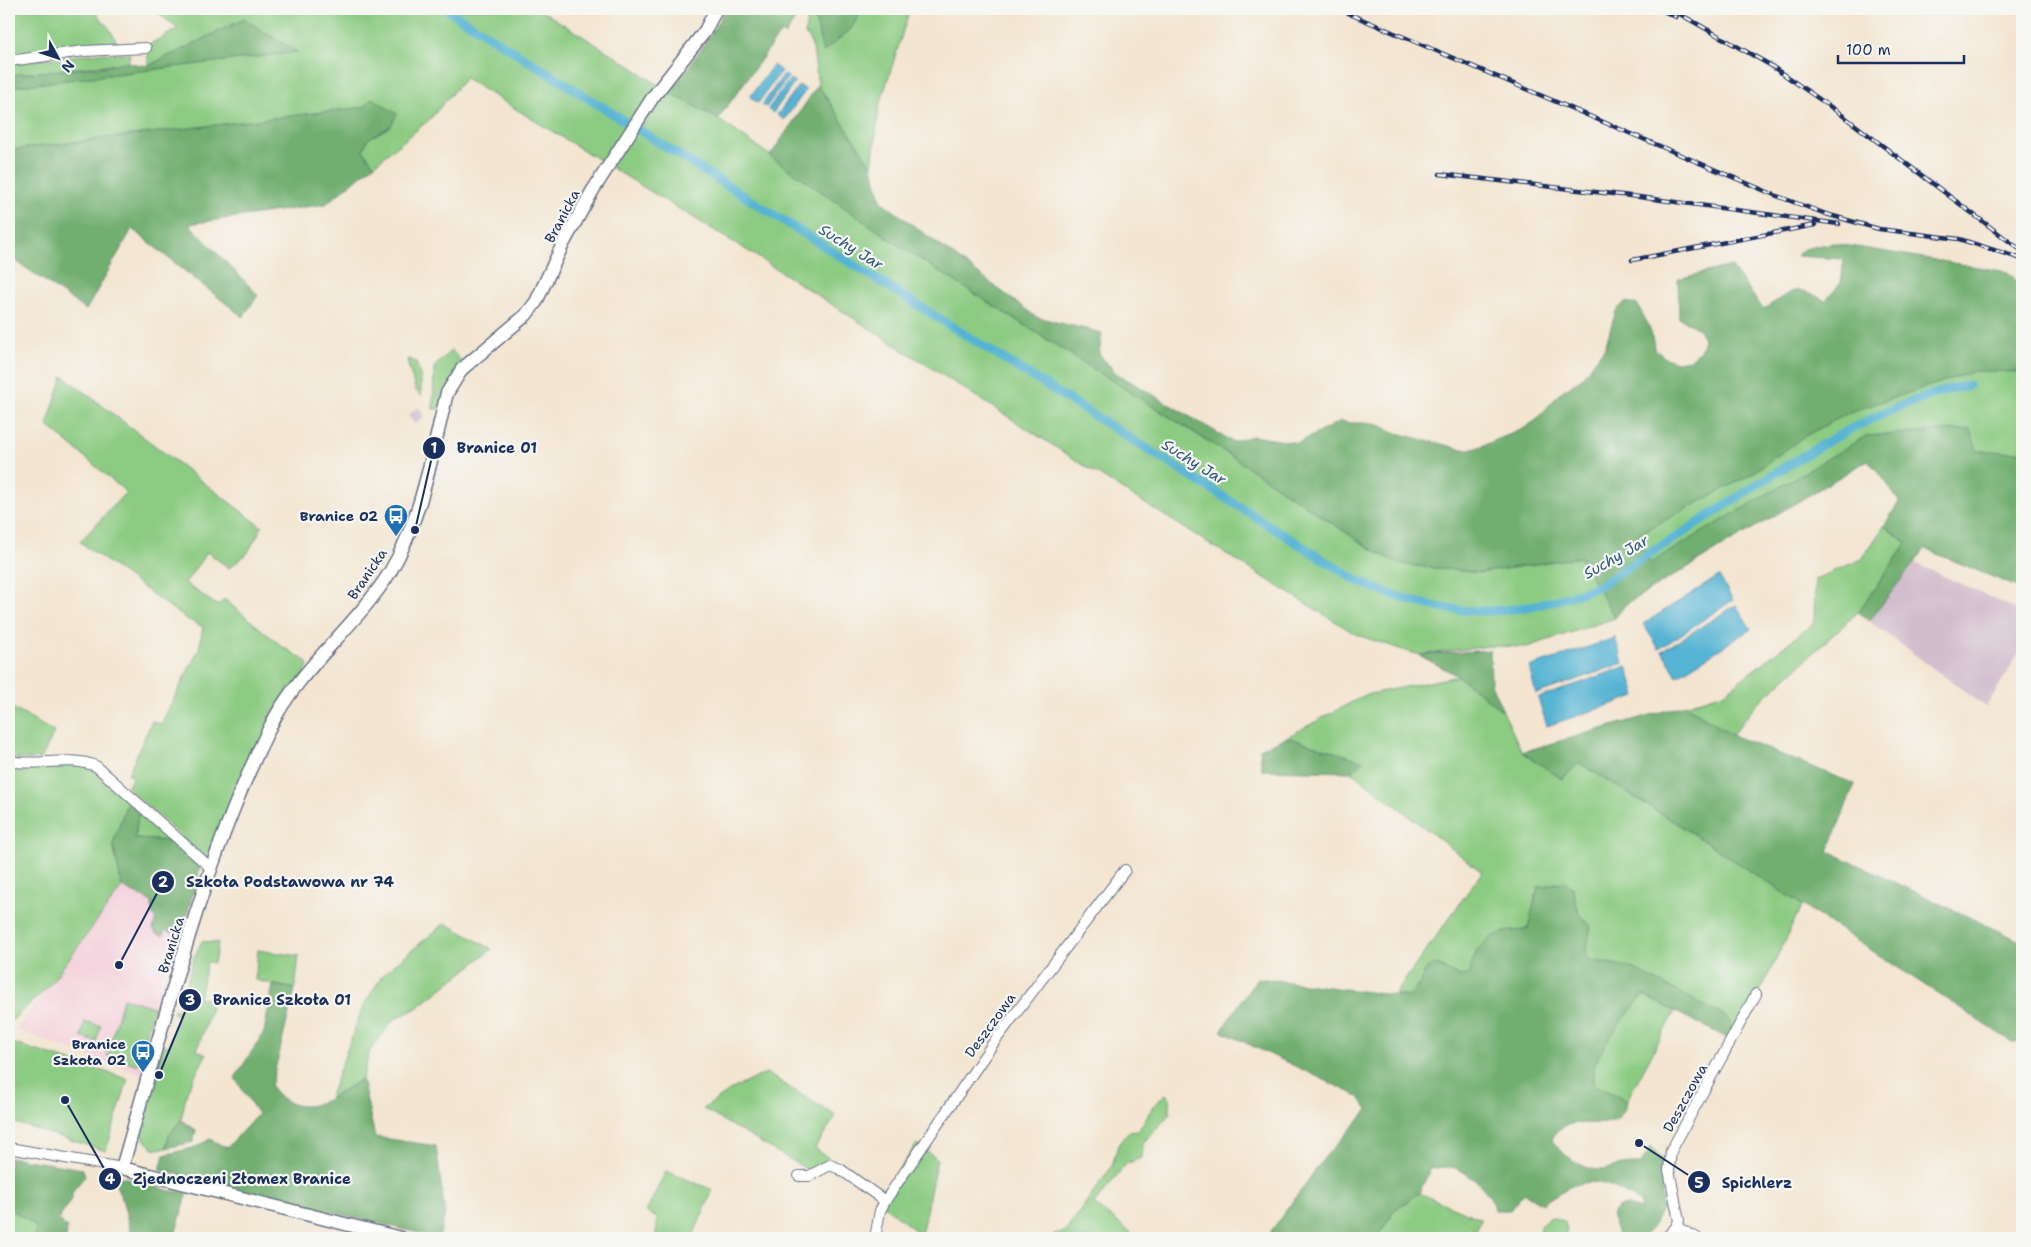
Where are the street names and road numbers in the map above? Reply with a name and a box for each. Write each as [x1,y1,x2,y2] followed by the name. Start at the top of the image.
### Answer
[540,186,584,246] street label: Branicka
[343,545,391,603] street label: Branicka
[154,914,188,975] street label: Branicka
[961,989,1020,1061] street label: Deszczowa
[1659,1060,1711,1135] street label: Deszczowa

